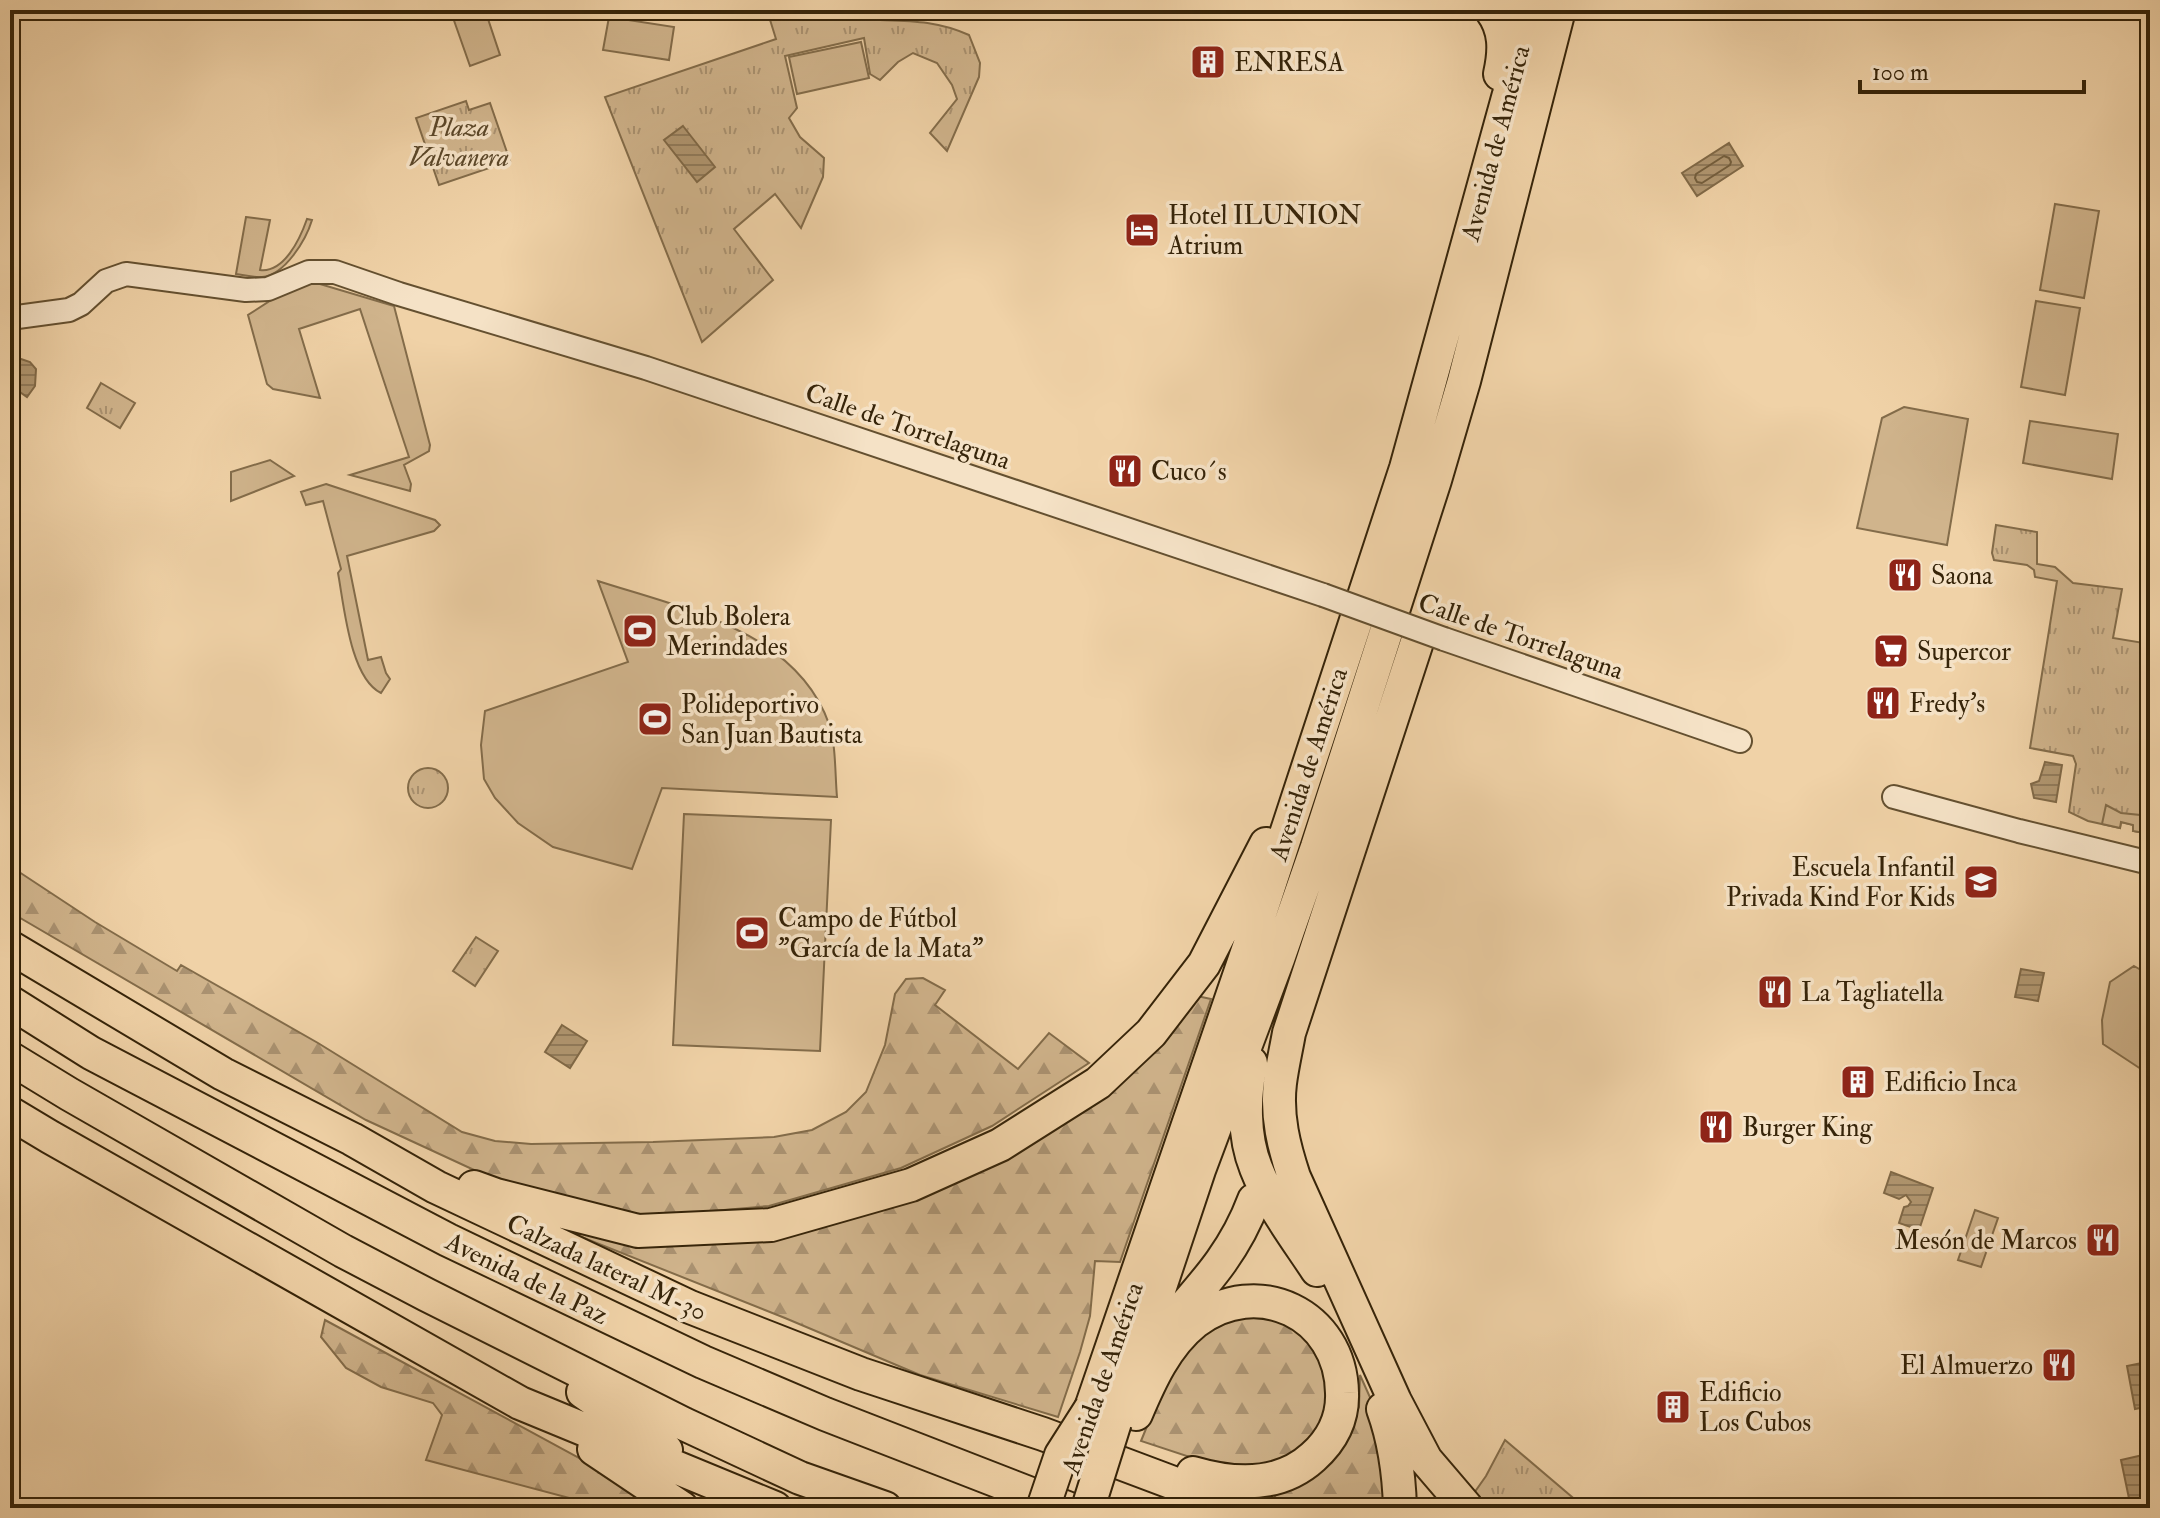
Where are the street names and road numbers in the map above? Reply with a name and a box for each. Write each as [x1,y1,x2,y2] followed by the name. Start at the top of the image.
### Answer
[1454,42,1538,246] street label: Avenida de América
[801,377,1015,477] street label: Calle de Torrelaguna
[1414,587,1628,687] street label: Calle de Torrelaguna
[1262,663,1355,866] street label: Avenida de América
[501,1208,712,1328] street label: Calzada lateral M-30
[439,1225,613,1332] street label: Avenida de la Paz
[1055,1278,1151,1480] street label: Avenida de América

